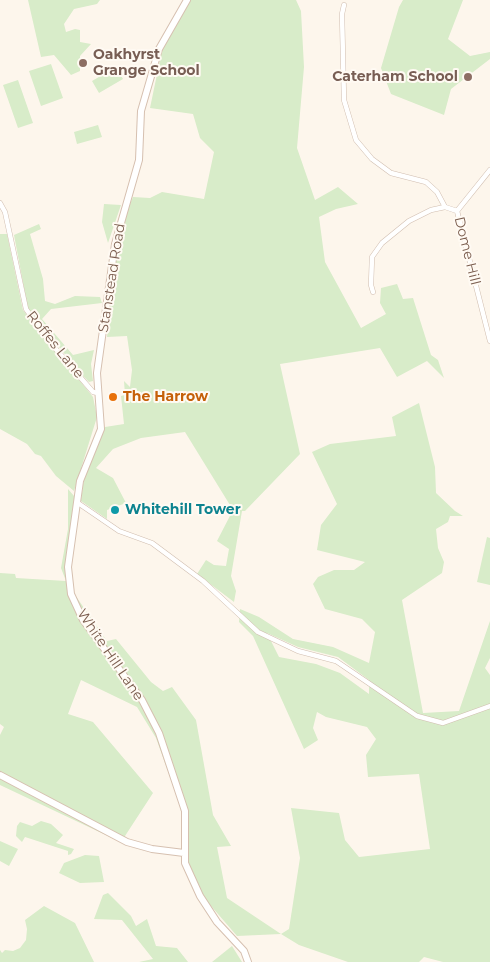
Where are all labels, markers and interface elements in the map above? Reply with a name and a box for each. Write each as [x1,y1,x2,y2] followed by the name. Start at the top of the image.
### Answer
[93,47,200,80] place label: Oakhyrst Grange School
[77,57,89,69] marker: Oakhyrst Grange School
[332,69,458,85] place label: Caterham School
[462,71,474,83] marker: Caterham School
[450,215,484,287] street label: Dome Hill
[95,222,129,334] street label: Stanstead Road
[23,308,87,382] street label: Roffes Lane
[123,389,208,405] place label: The Harrow
[107,391,119,403] marker: The Harrow
[125,502,241,518] place label: Whitehill Tower
[109,504,121,516] marker: Whitehill Tower
[73,606,147,704] street label: White Hill Lane

